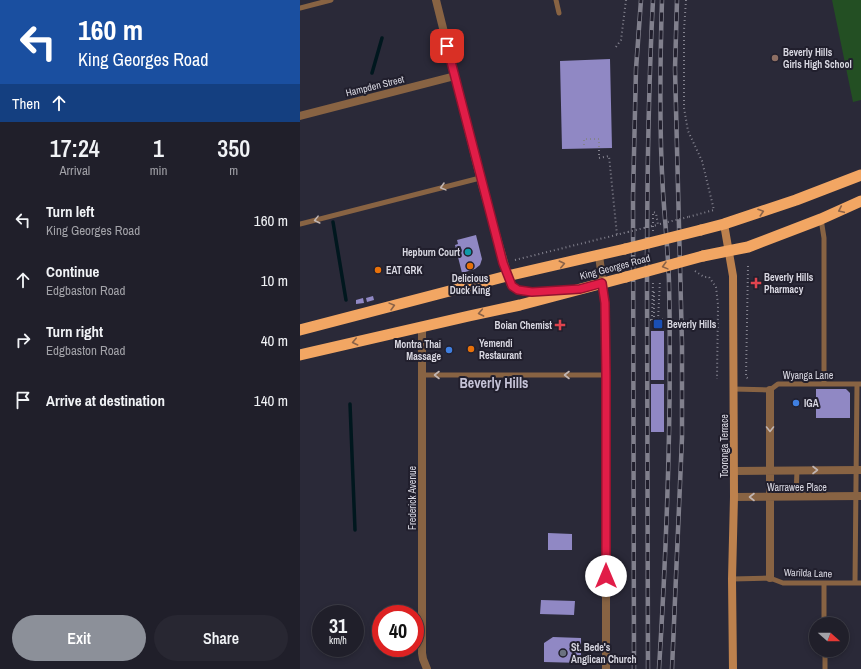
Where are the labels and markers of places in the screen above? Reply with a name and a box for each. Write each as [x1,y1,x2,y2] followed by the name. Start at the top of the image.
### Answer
[430,29,464,63] pin
[783,46,852,71] place label: Beverly Hills Girls High School
[770,53,780,63] marker: Beverly Hills Girls High School
[402,246,460,259] place label: Hepburn Court
[463,247,473,257] marker: Hepburn Court
[465,261,475,271] marker: Delicious Duck King
[386,264,422,277] place label: EAT GRK
[373,265,383,275] marker: EAT GRK
[764,271,814,296] place label: Beverly Hills Pharmacy
[450,272,490,297] place label: Delicious Duck King
[751,278,761,288] marker: Beverly Hills Pharmacy
[652,318,664,330] marker: Beverly Hills
[667,318,717,331] place label: Beverly Hills
[495,319,552,332] place label: Boian Chemist
[555,320,565,330] marker: Boian Chemist
[479,337,522,362] place label: Yemendi Restaurant
[395,338,441,363] place label: Montra Thai Massage
[466,344,476,354] marker: Yemendi Restaurant
[444,345,454,355] marker: Montra Thai Massage
[804,397,819,410] place label: IGA
[791,398,801,408] marker: IGA
[571,641,637,666] place label: St. Bede's Anglican Church
[558,648,568,658] marker: St. Bede's Anglican Church

